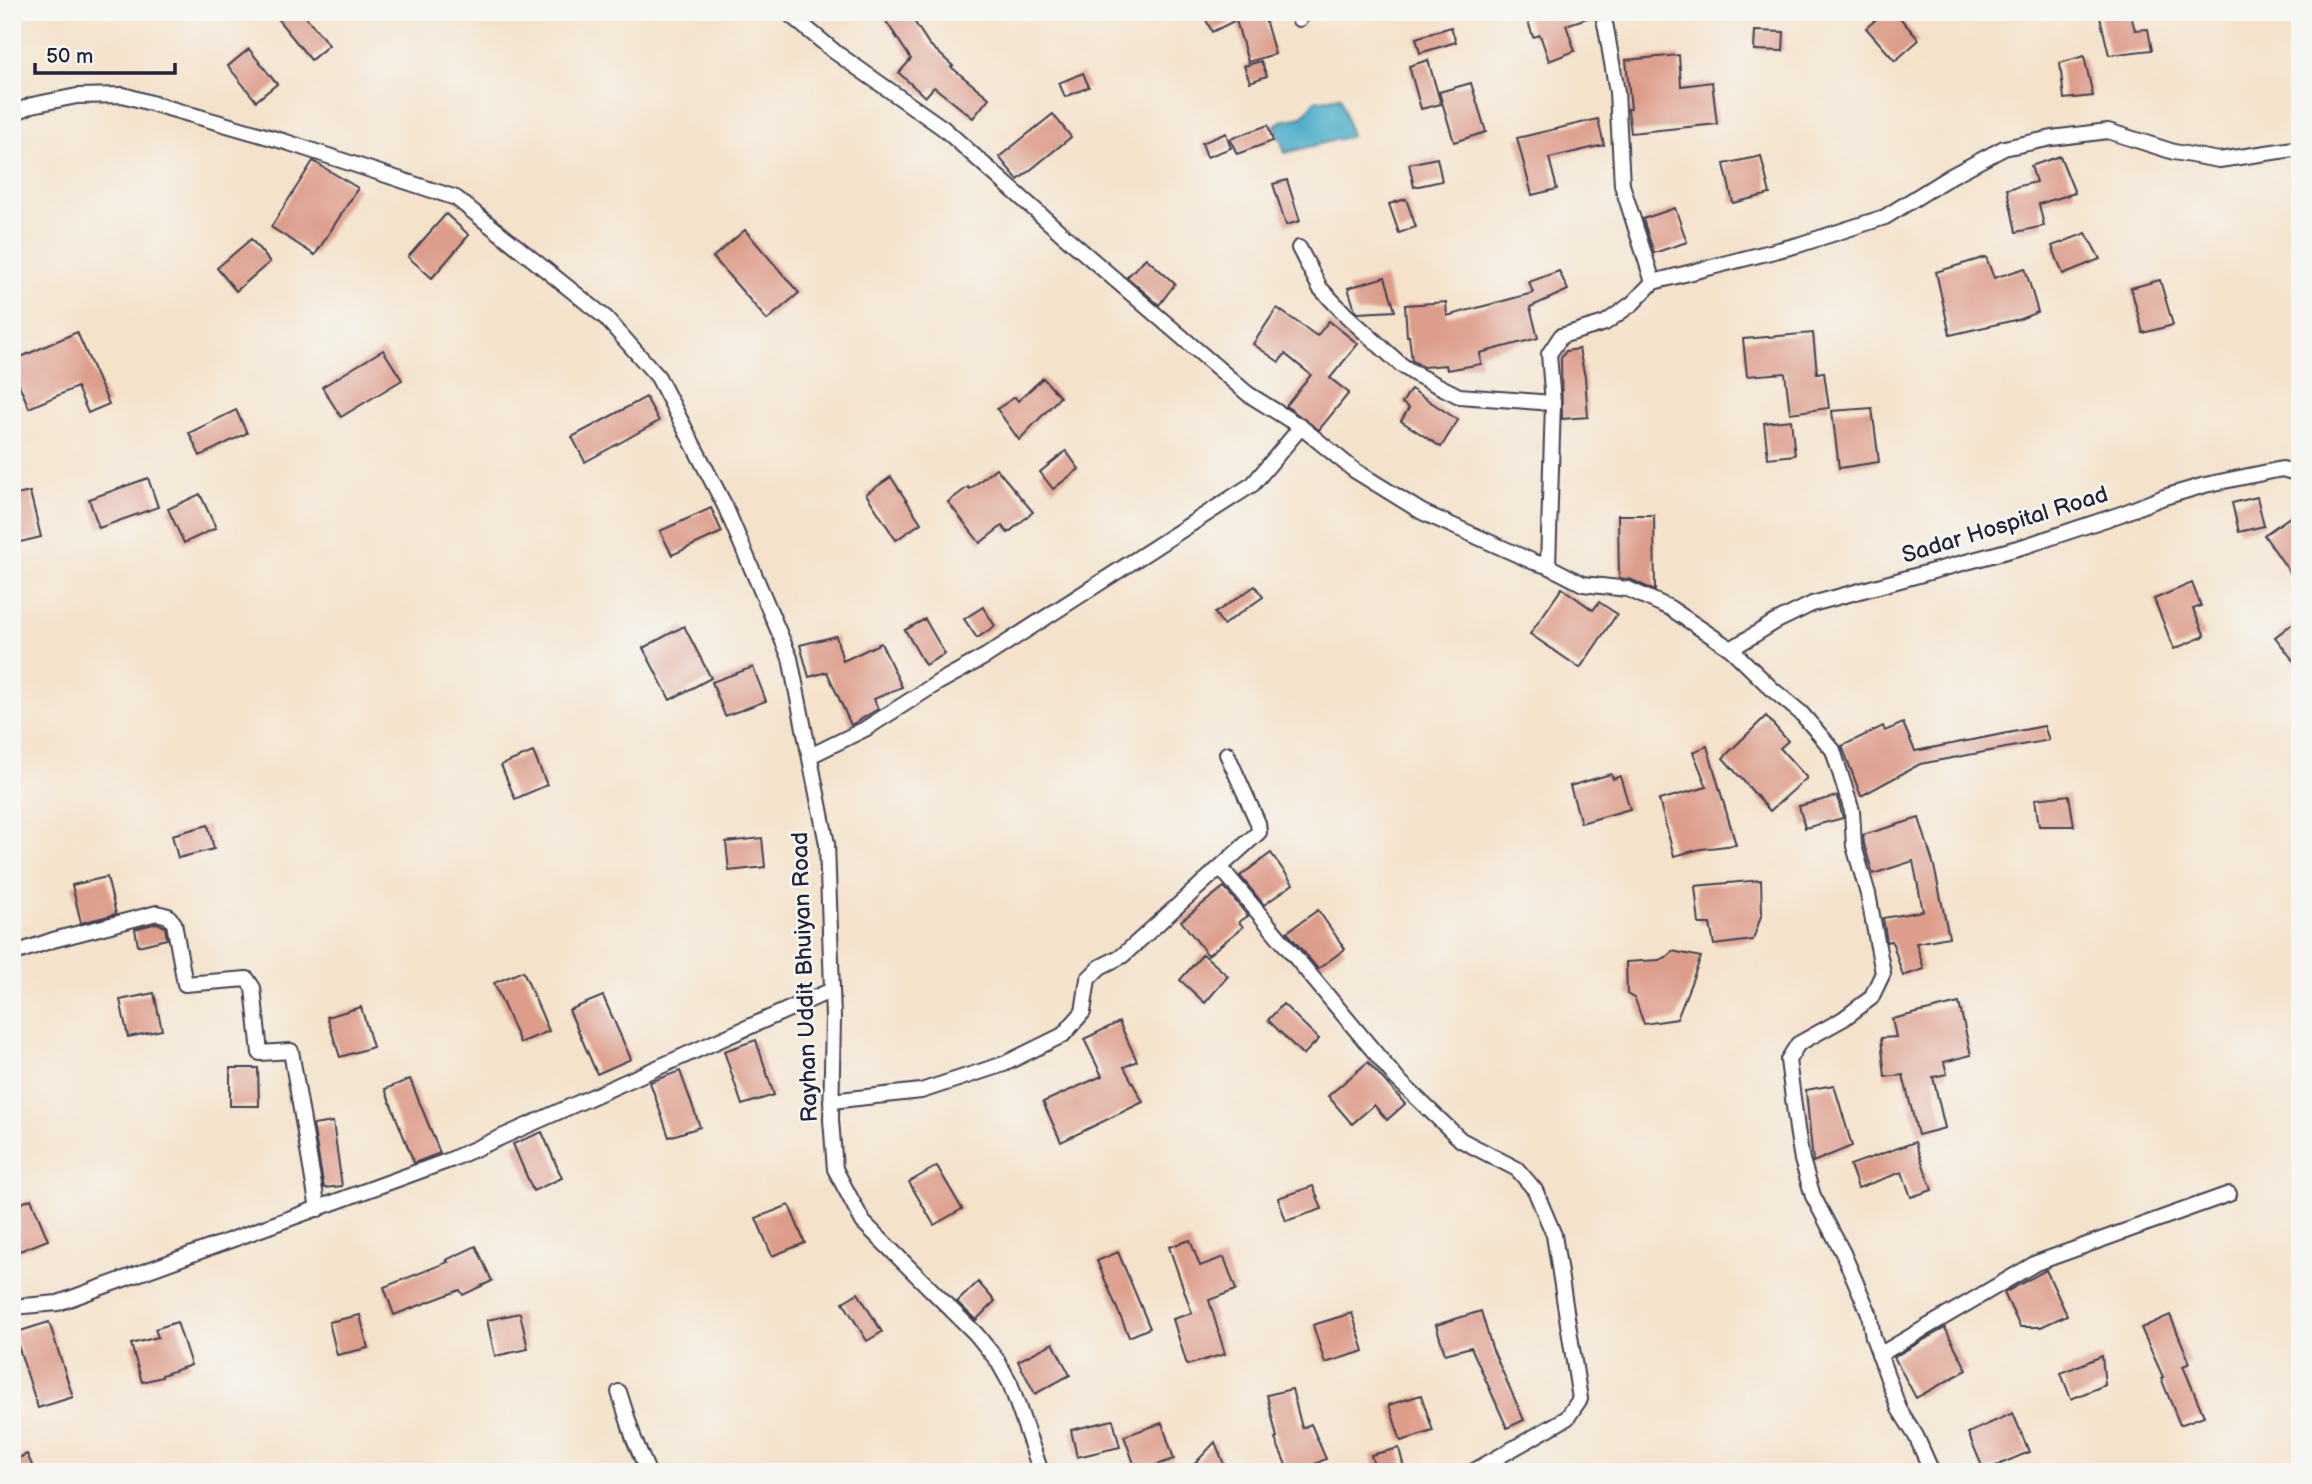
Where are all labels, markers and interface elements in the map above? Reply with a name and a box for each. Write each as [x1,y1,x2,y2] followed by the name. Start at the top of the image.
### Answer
[35,32,175,76] scale bar
[46,44,93,69] text: 50 m
[1899,480,2111,570] street label: Sadar Hospital Road
[786,831,824,1123] street label: Rayhan Uddit Bhuiyan Road

